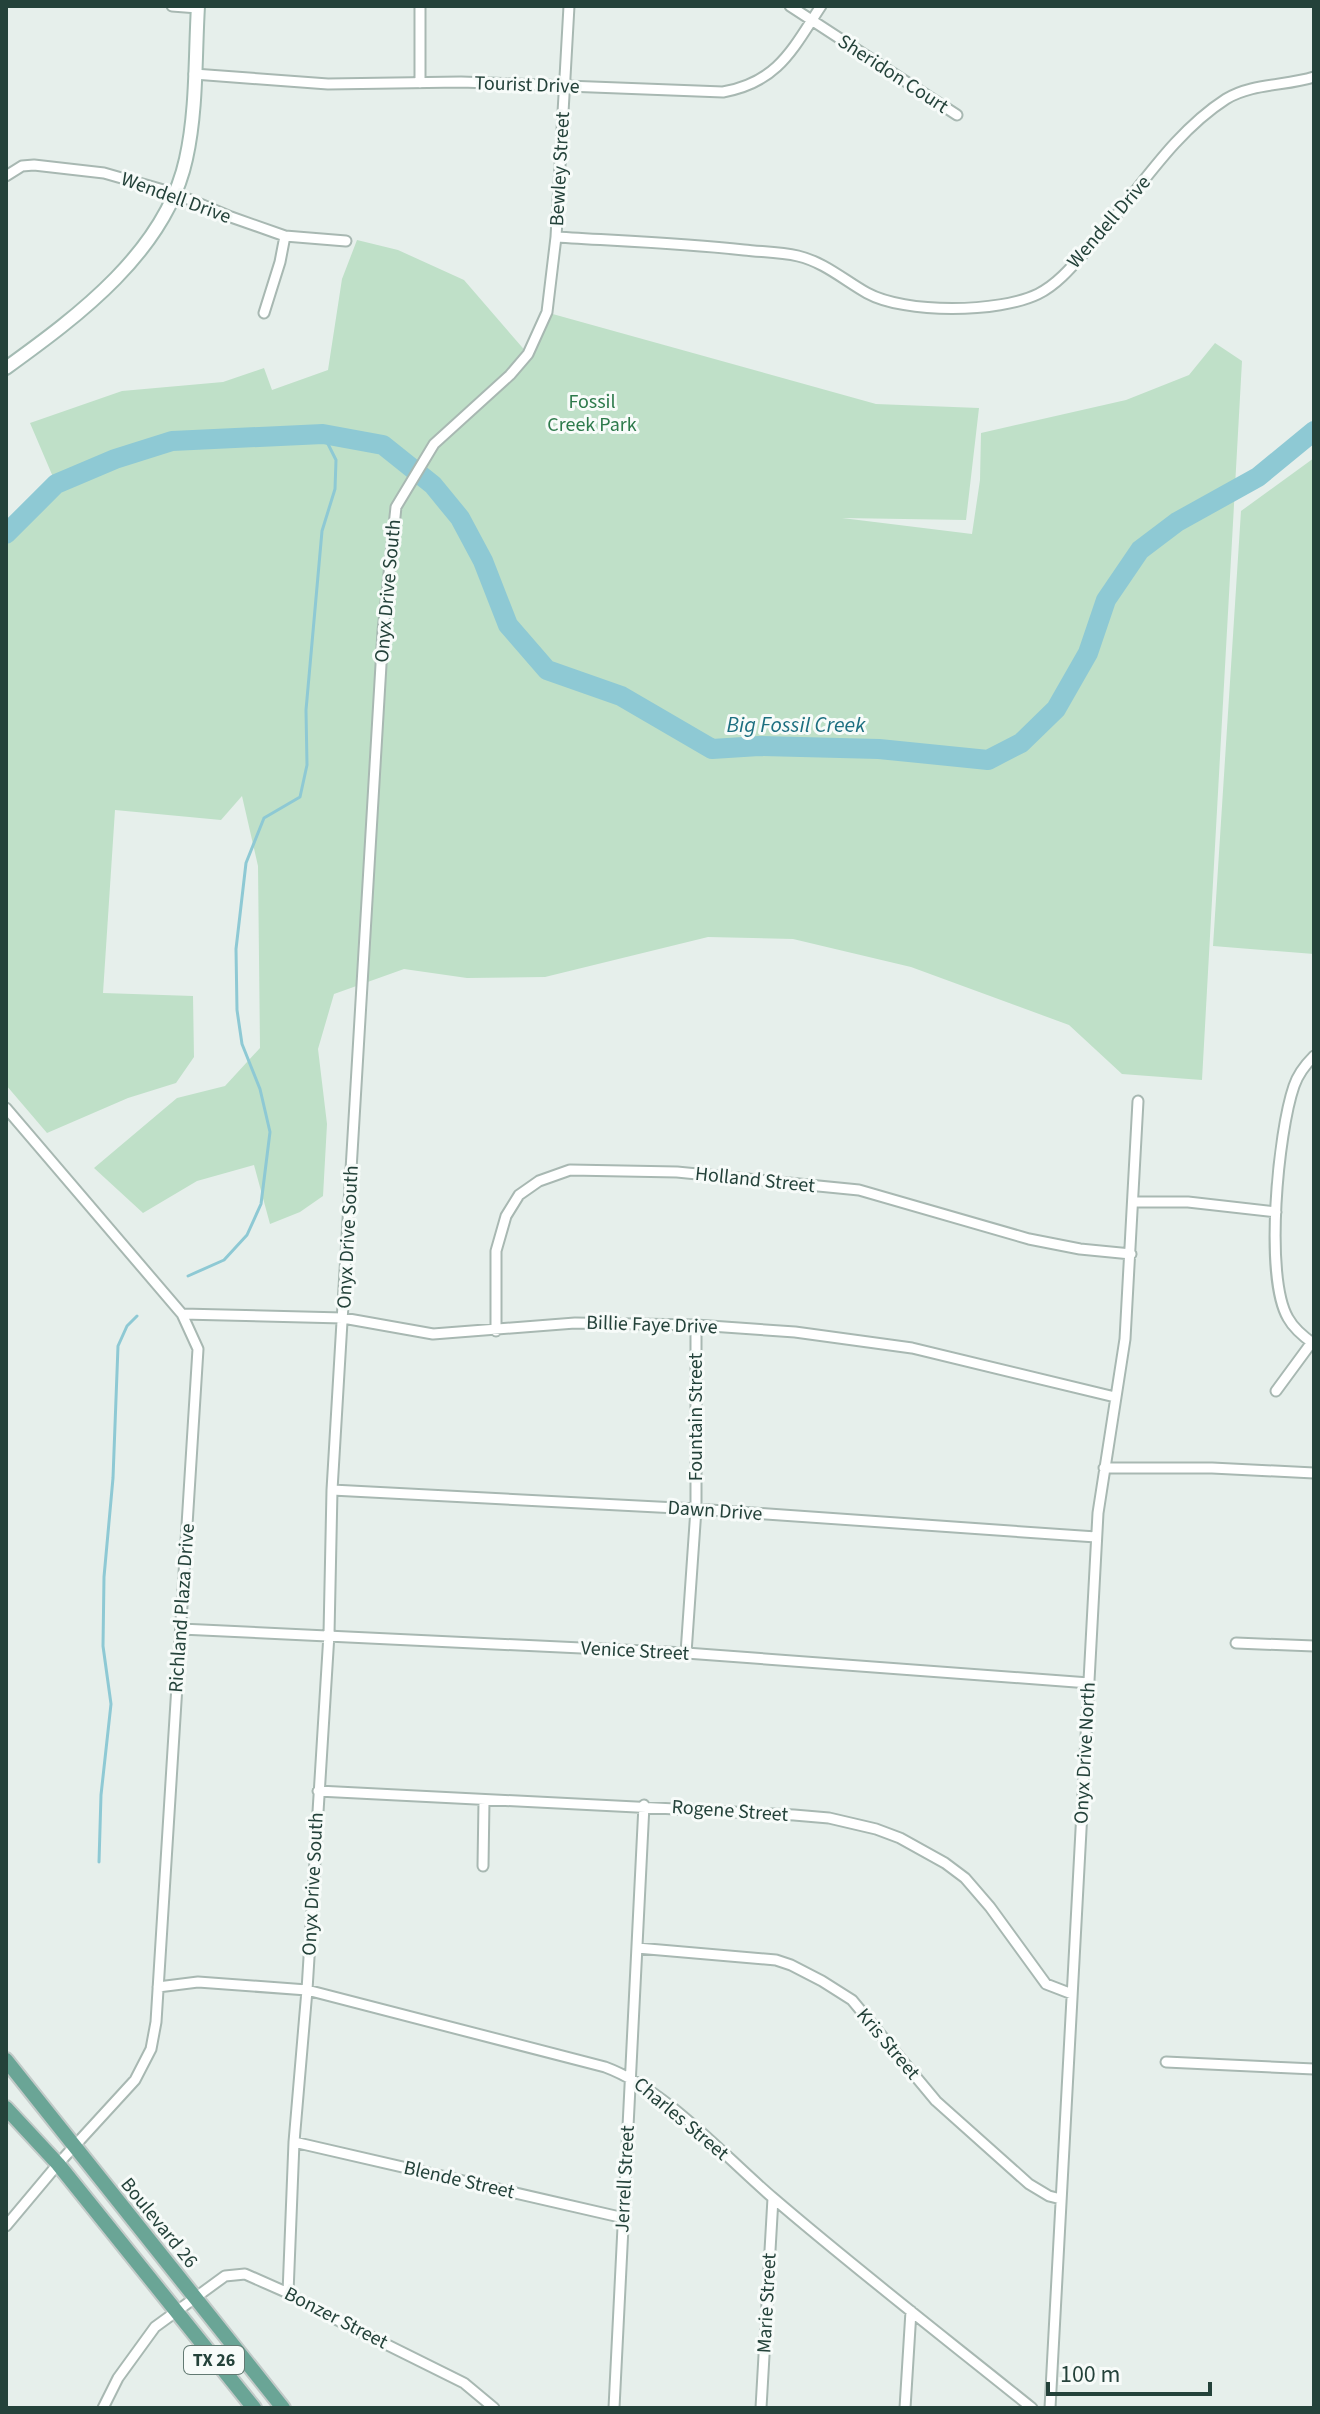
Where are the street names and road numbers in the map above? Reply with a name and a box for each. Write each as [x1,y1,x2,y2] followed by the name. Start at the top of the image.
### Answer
[832,28,954,120] street label: Sheridon Court
[474,69,580,101] street label: Tourist Drive
[543,111,577,227] street label: Bewley Street
[117,165,235,231] street label: Wendell Drive
[1061,169,1157,275] street label: Wendell Drive
[368,518,408,664] street label: Onyx Drive South
[694,1160,817,1200] street label: Holland Street
[330,1165,366,1309] street label: Onyx Drive South
[586,1309,718,1341] street label: Billie Faye Drive
[682,1352,710,1481] street label: Fountain Street
[667,1494,763,1528] street label: Dawn Drive
[162,1522,202,1694] street label: Richland Plaza Drive
[580,1634,690,1668] street label: Venice Street
[1067,1681,1103,1825] street label: Onyx Drive North
[671,1793,789,1829] street label: Rogene Street
[295,1812,331,1956] street label: Onyx Drive South
[850,2002,926,2086] street label: Kris Street
[627,2071,735,2167] street label: Charles Street
[608,2124,642,2233] street label: Jerrell Street
[401,2154,517,2206] street label: Blende Street
[114,2172,204,2274] street label: Boulevard 26
[750,2252,784,2354] street label: Marie Street
[279,2280,393,2356] street label: Bonzer Street
[184,2346,244,2374] road number: TX 26

